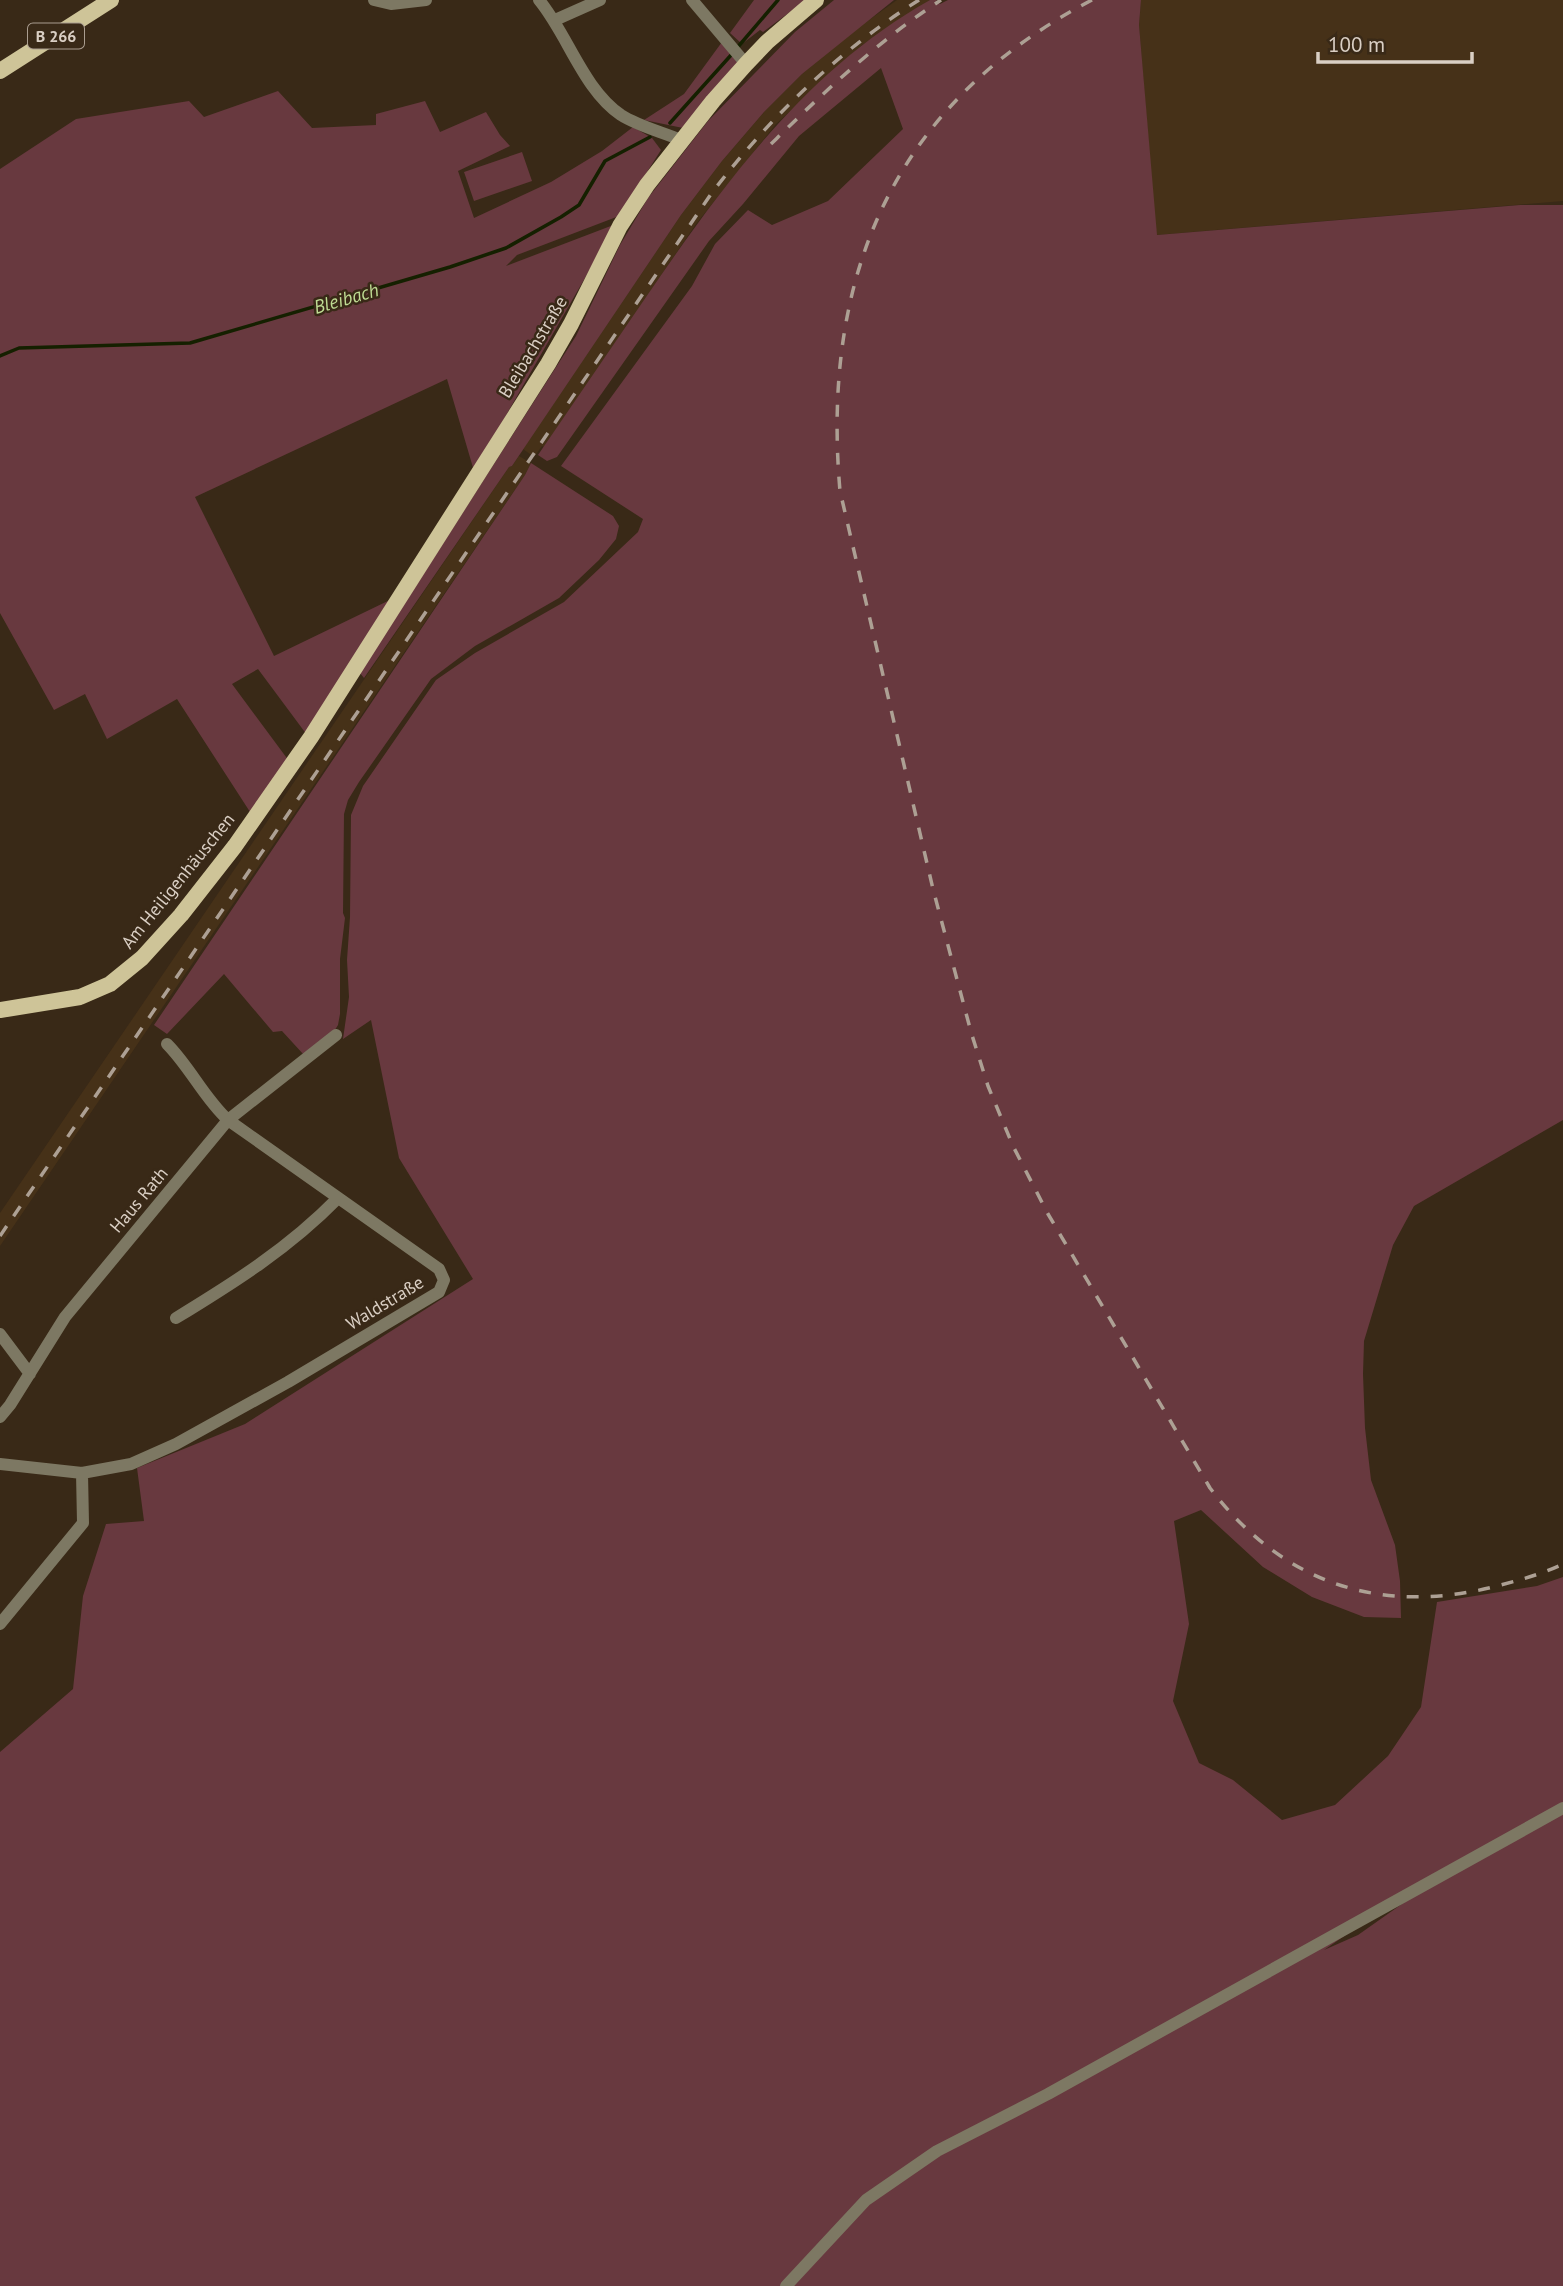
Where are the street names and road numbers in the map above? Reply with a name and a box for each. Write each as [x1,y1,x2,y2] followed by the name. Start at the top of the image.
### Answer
[28,24,84,48] road number: B 266
[493,292,572,402] street label: Bleibachstraße
[116,808,239,953] street label: Am Heiligenhäuschen
[105,1162,173,1237] street label: Haus Rath
[342,1270,428,1335] street label: Waldstraße

